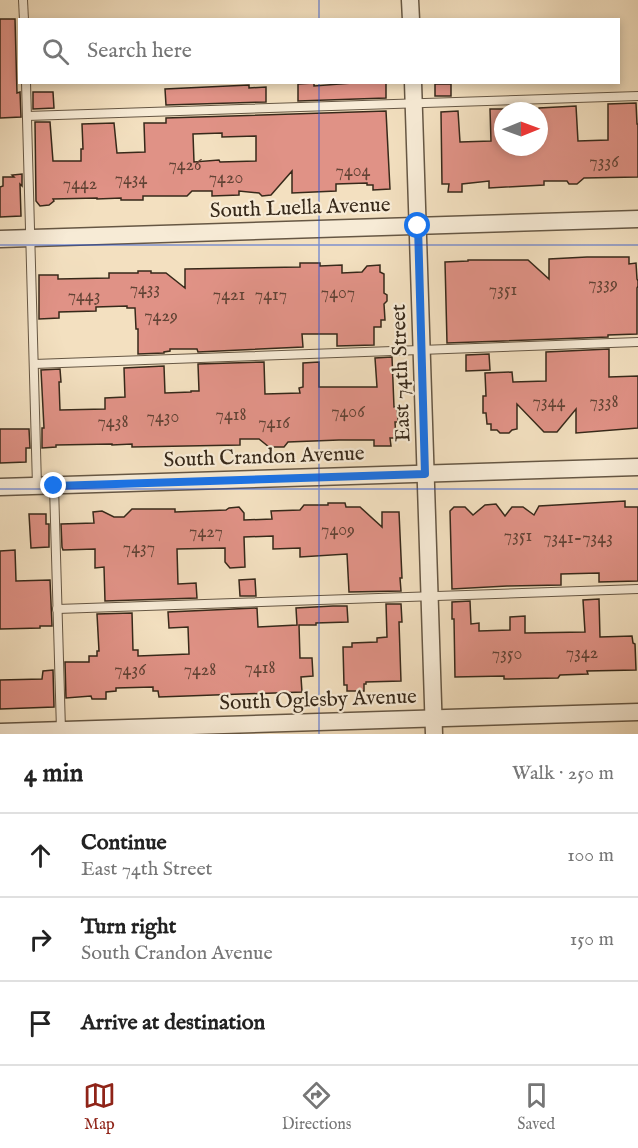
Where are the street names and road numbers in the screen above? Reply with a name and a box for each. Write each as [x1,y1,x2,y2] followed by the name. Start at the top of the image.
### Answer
[209,192,391,225] street label: South Luella Avenue
[386,304,417,442] street label: East 74th Street
[163,440,365,475] street label: South Crandon Avenue
[219,684,418,717] street label: South Oglesby Avenue

